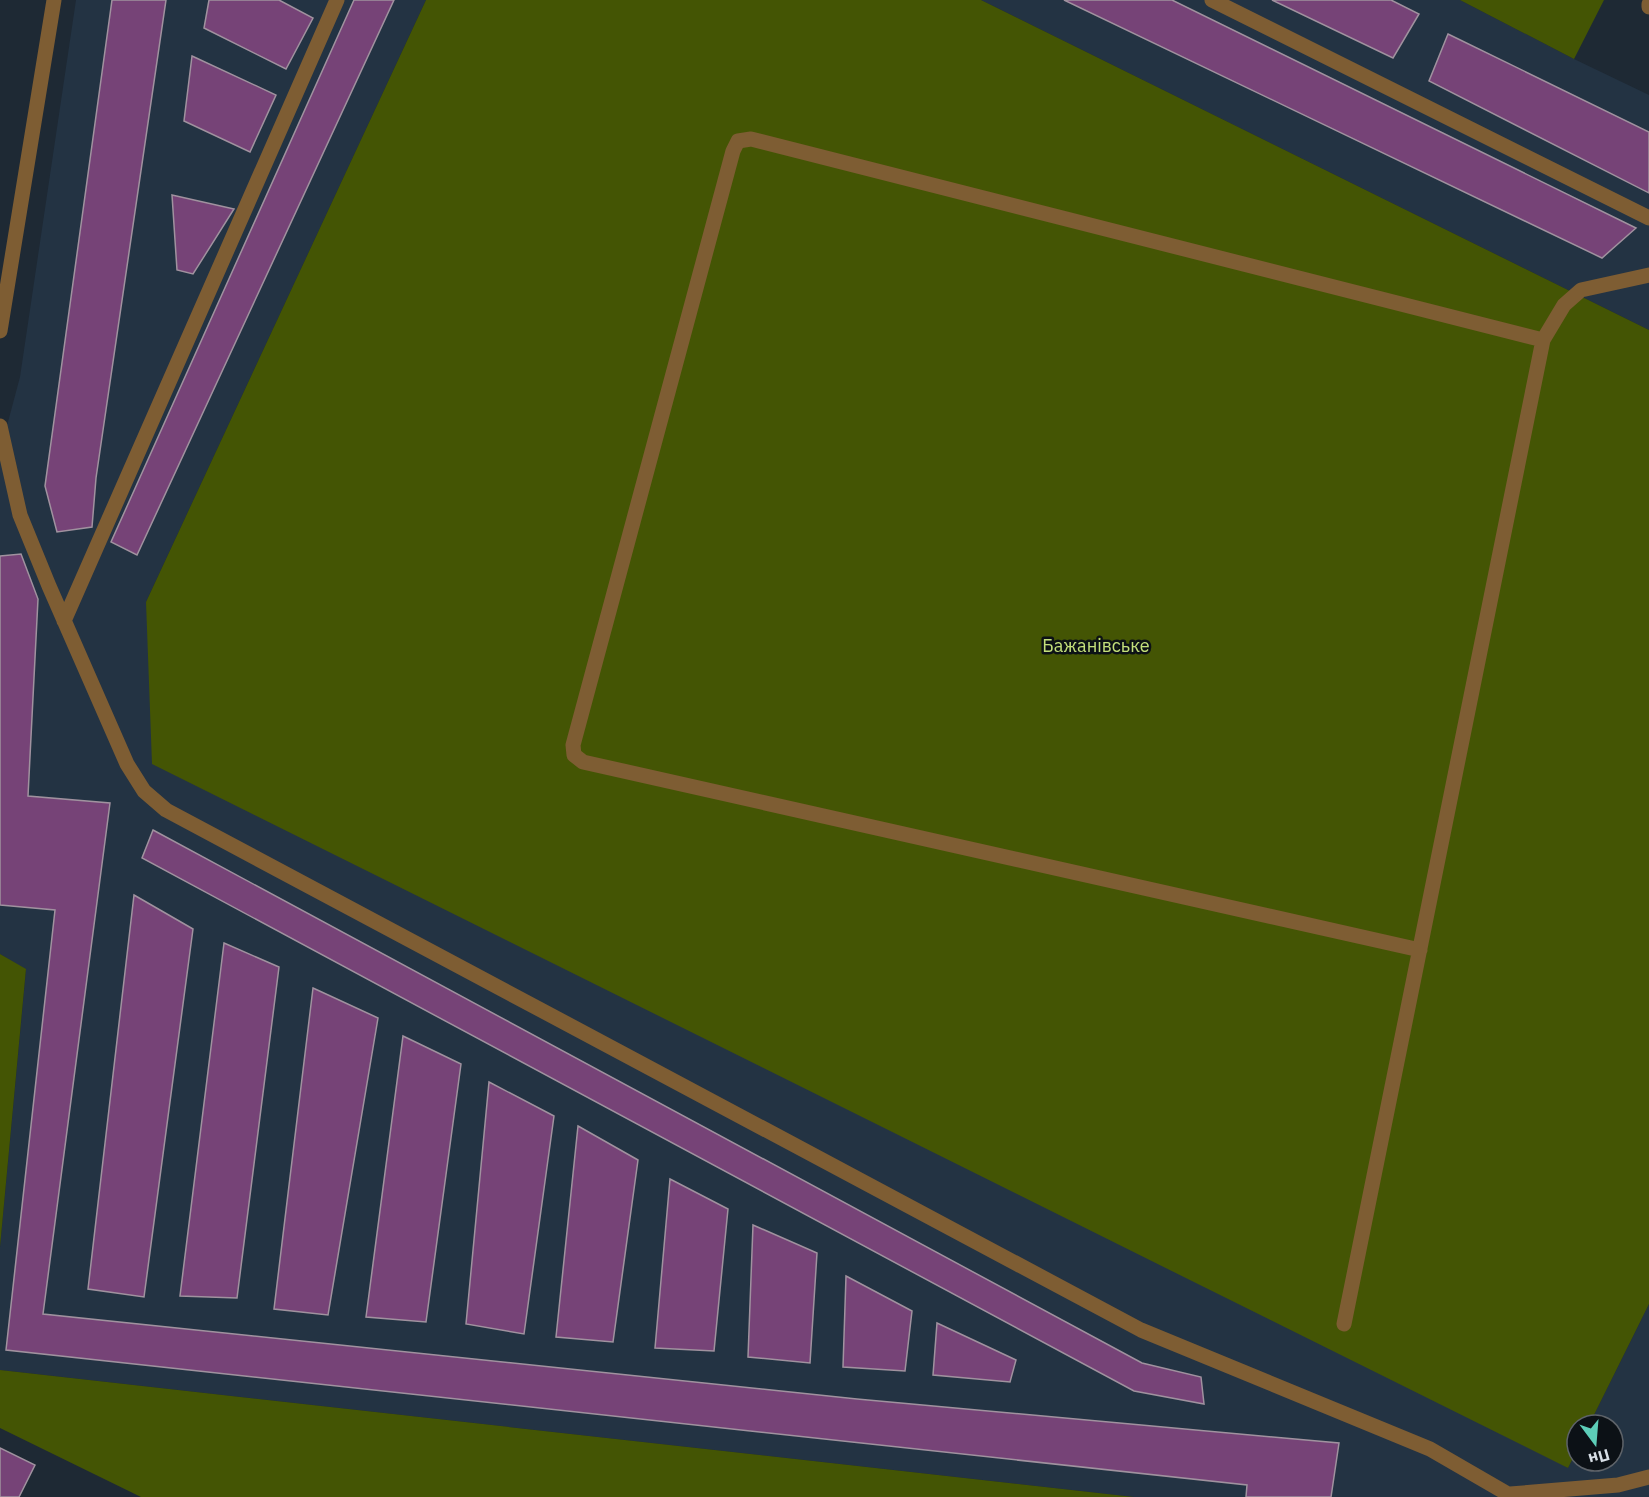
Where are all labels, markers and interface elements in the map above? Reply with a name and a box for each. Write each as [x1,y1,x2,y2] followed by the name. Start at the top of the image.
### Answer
[1042,634,1150,657] park label: Бажанівське
[1565,1413,1625,1473] north arrow
[1586,1445,1612,1470] text: Пн

